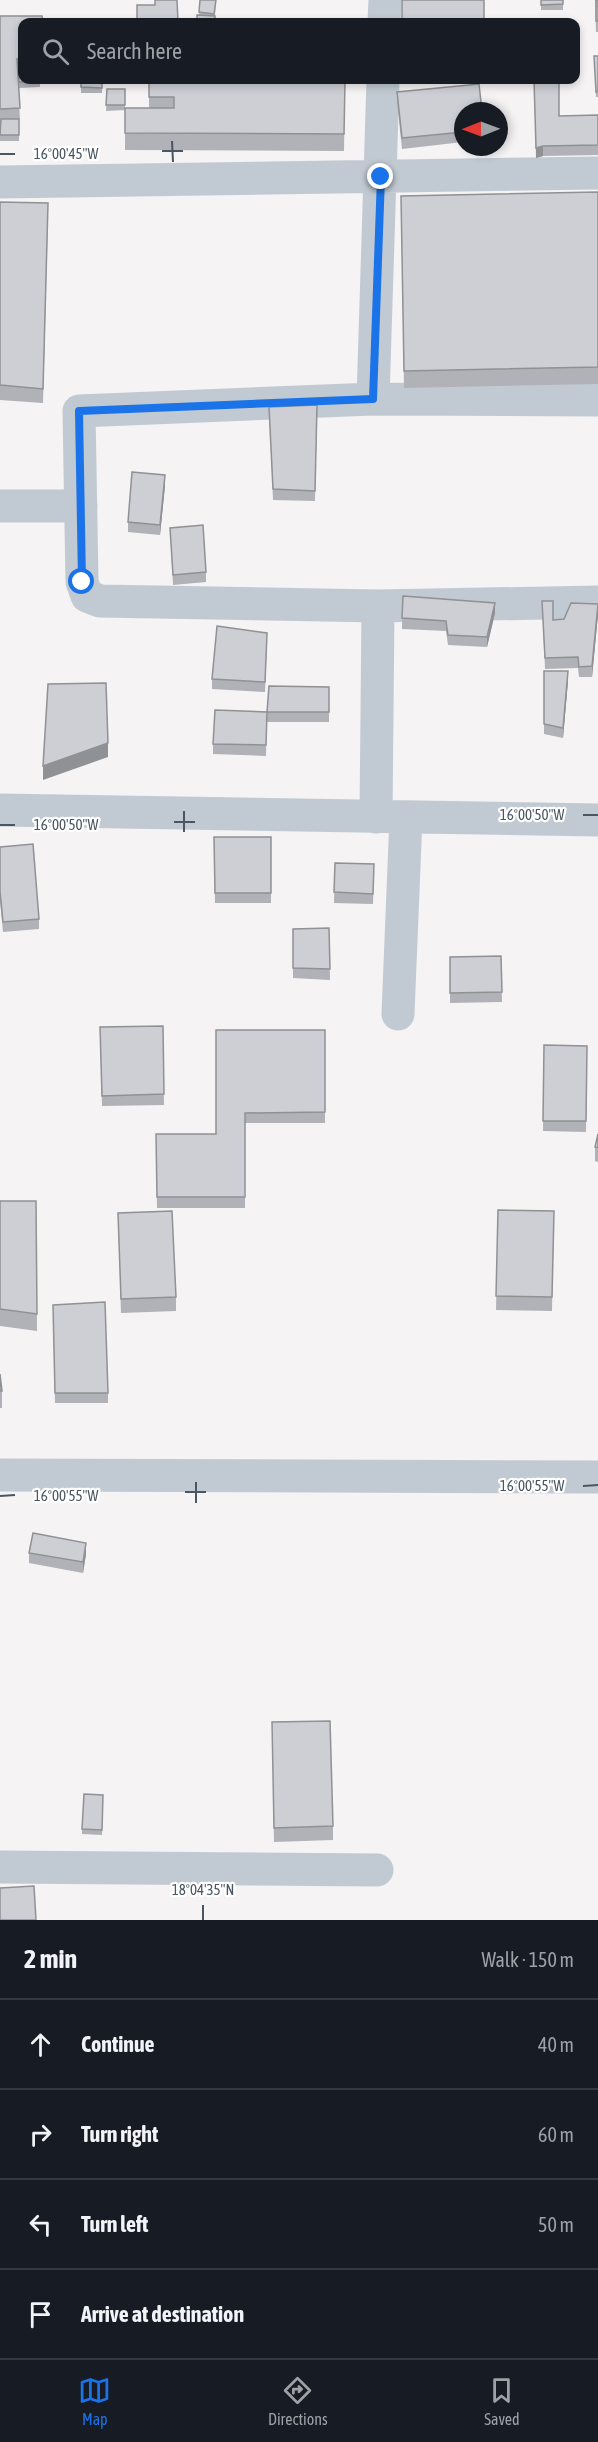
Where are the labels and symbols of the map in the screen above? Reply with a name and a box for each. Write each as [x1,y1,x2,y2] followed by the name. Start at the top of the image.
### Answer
[454,102,508,156] north arrow
[34,145,98,162] text: 16°00'45"W
[367,163,393,189] route end
[68,568,94,594] route start
[500,806,564,823] text: 16°00'50"W
[34,816,98,833] text: 16°00'50"W
[500,1477,564,1494] text: 16°00'55"W
[34,1487,98,1504] text: 16°00'55"W
[172,1881,234,1898] text: 18°04'35"N

